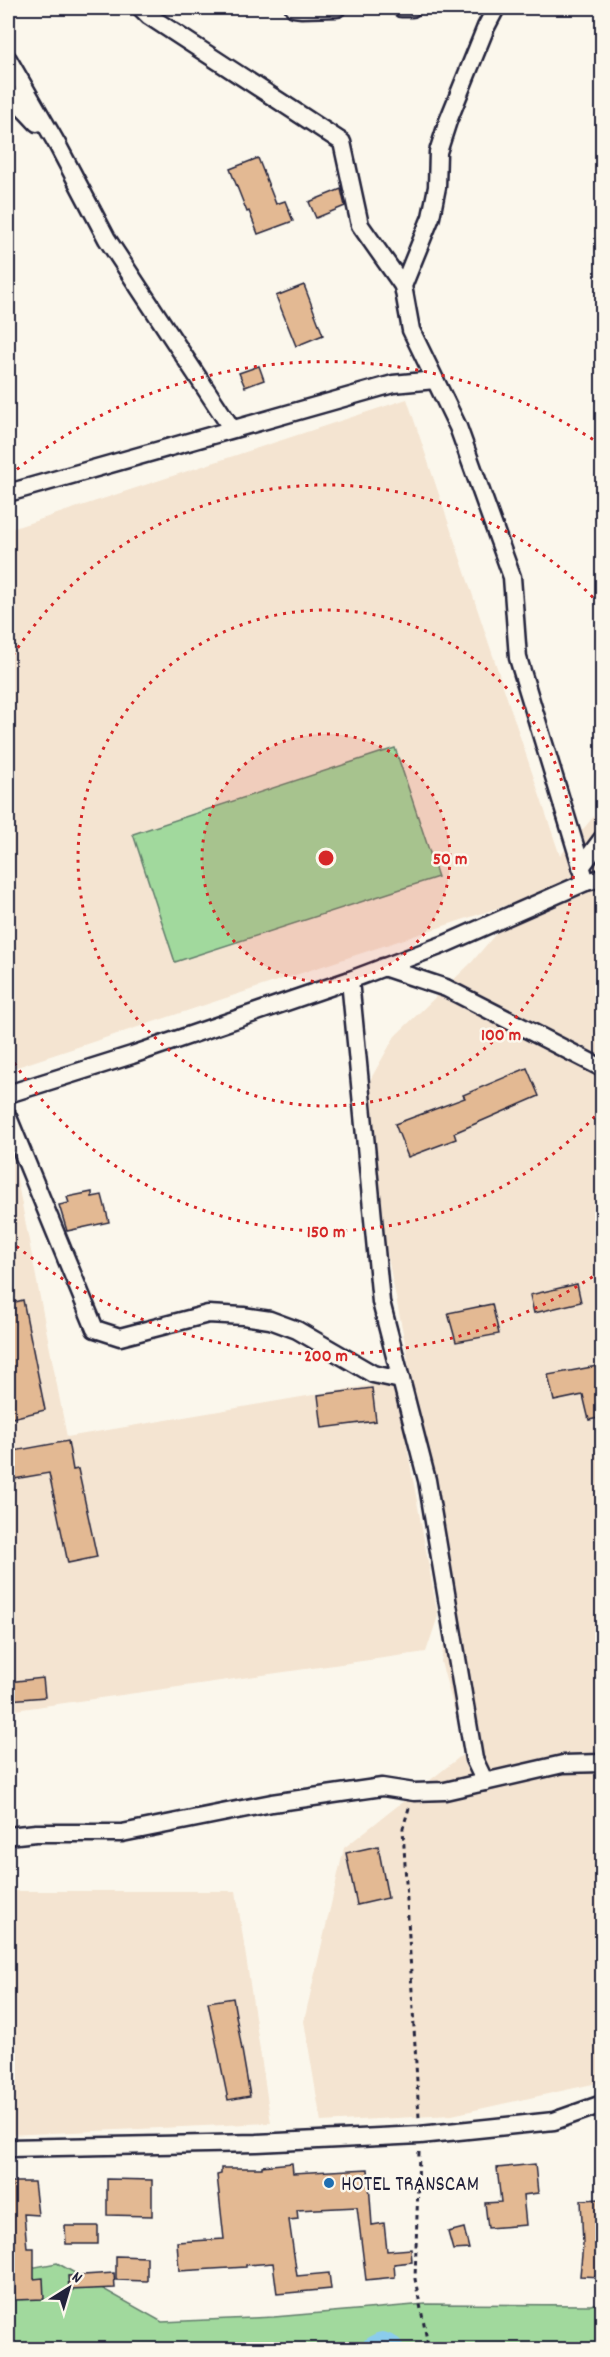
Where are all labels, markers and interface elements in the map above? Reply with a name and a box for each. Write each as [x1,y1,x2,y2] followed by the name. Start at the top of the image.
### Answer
[316,848,336,868] centre of rings
[433,848,467,873] text: 50 m
[481,1024,521,1049] text: 100 m
[307,1221,345,1246] text: 150 m
[304,1345,348,1370] text: 200 m
[341,2171,479,2201] place label: HOTEL TRANSCAM
[322,2176,336,2190] marker: HOTEL TRANSCAM
[39,2258,99,2318] north arrow
[66,2266,87,2290] text: N

